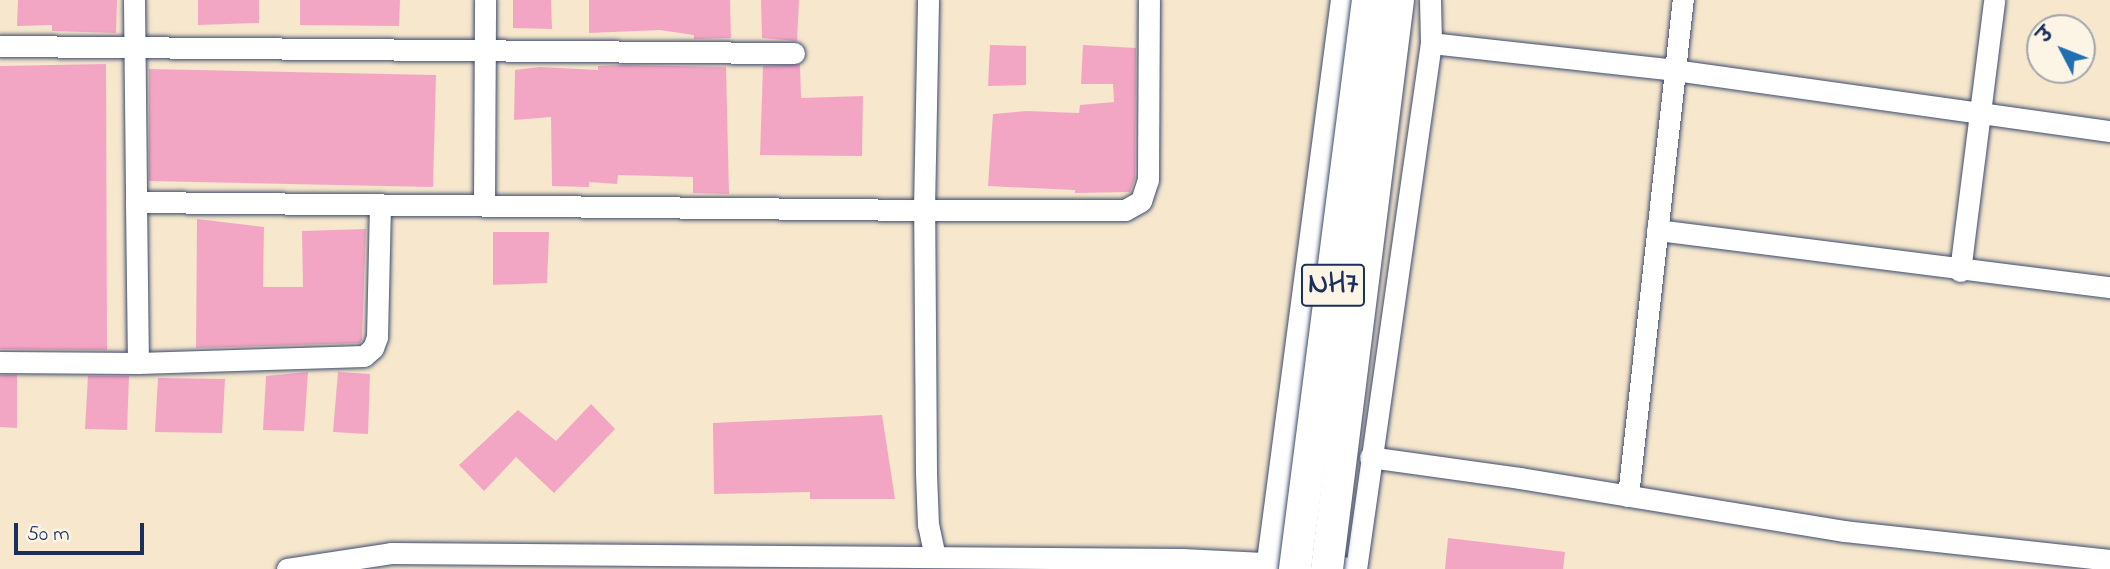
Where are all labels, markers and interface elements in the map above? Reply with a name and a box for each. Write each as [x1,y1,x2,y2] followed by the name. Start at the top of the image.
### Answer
[2026,14,2096,84] north arrow
[2032,22,2061,50] text: उ
[1300,258,1366,312] road number: NH7
[18,510,147,554] scale bar
[27,520,70,550] text: 50 m

